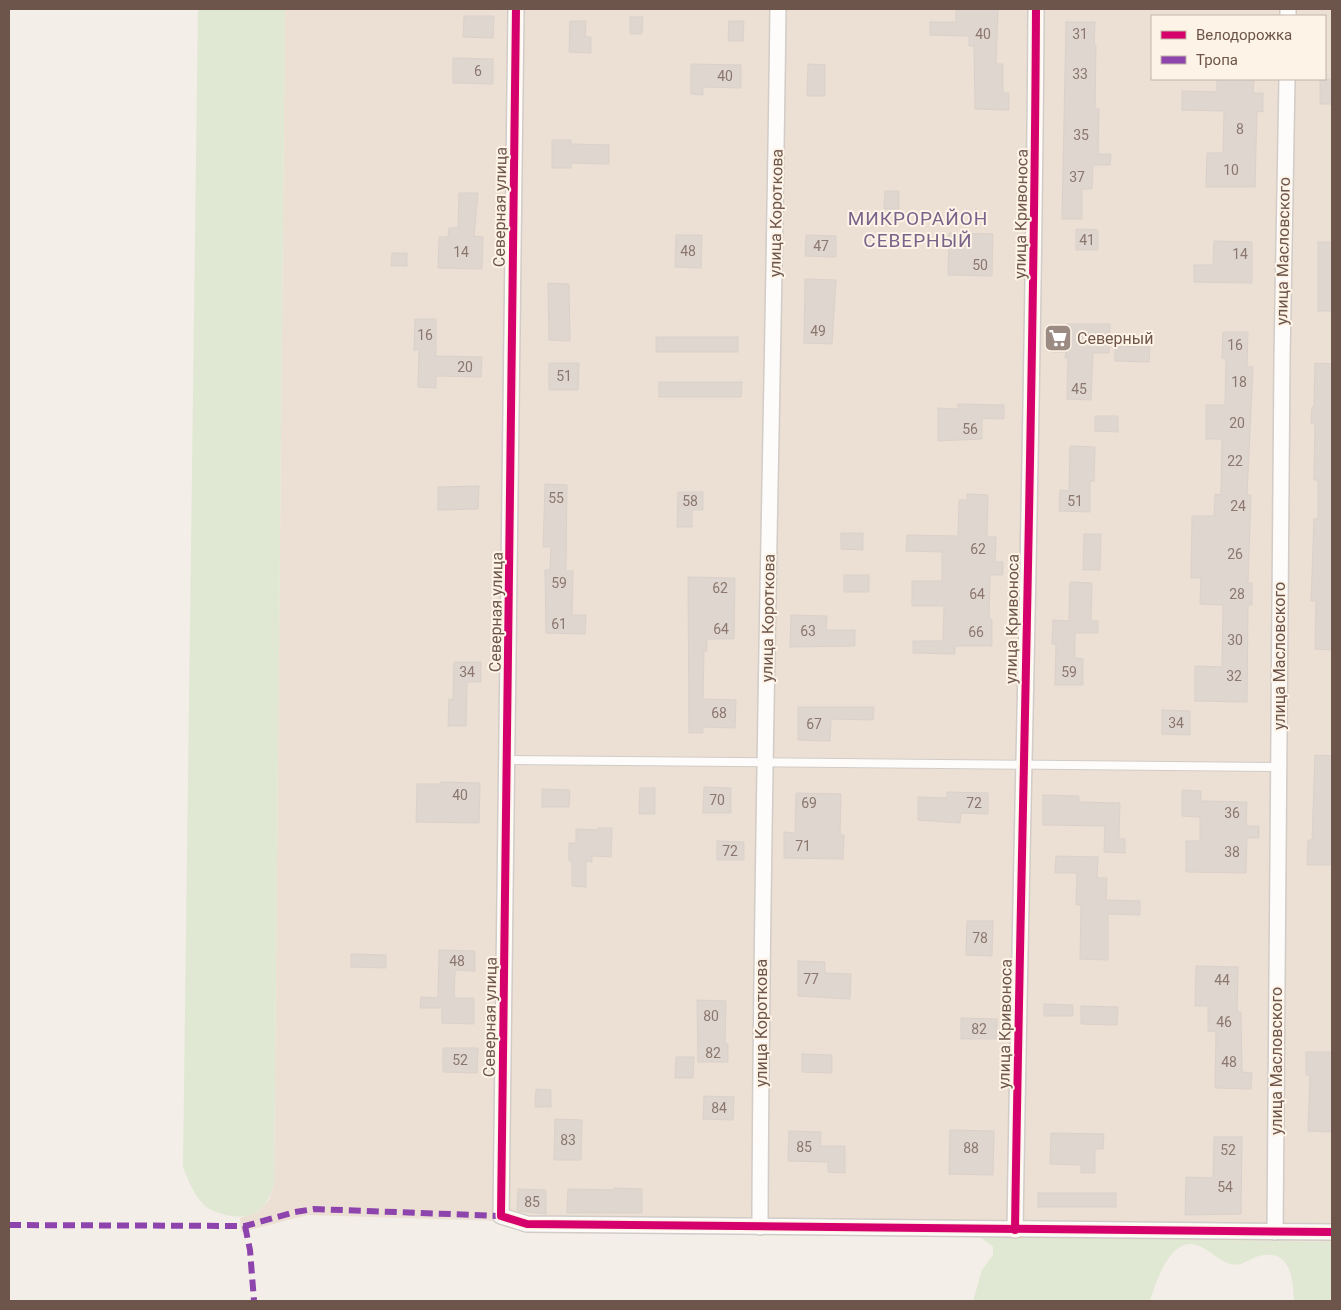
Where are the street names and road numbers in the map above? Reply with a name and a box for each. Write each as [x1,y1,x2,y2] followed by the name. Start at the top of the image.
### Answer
[489,147,511,267] street label: Северная улица
[765,149,787,277] street label: улица Короткова
[1010,149,1032,279] street label: улица Кривоноса
[1272,177,1294,325] street label: улица Масловского
[485,552,507,672] street label: Северная улица
[757,554,779,682] street label: улица Короткова
[1001,554,1023,684] street label: улица Кривоноса
[1270,582,1289,730] street label: улица Масловского
[479,957,501,1077] street label: Северная улица
[752,959,771,1087] street label: улица Короткова
[994,959,1016,1089] street label: улица Кривоноса
[1267,987,1286,1135] street label: улица Масловского

